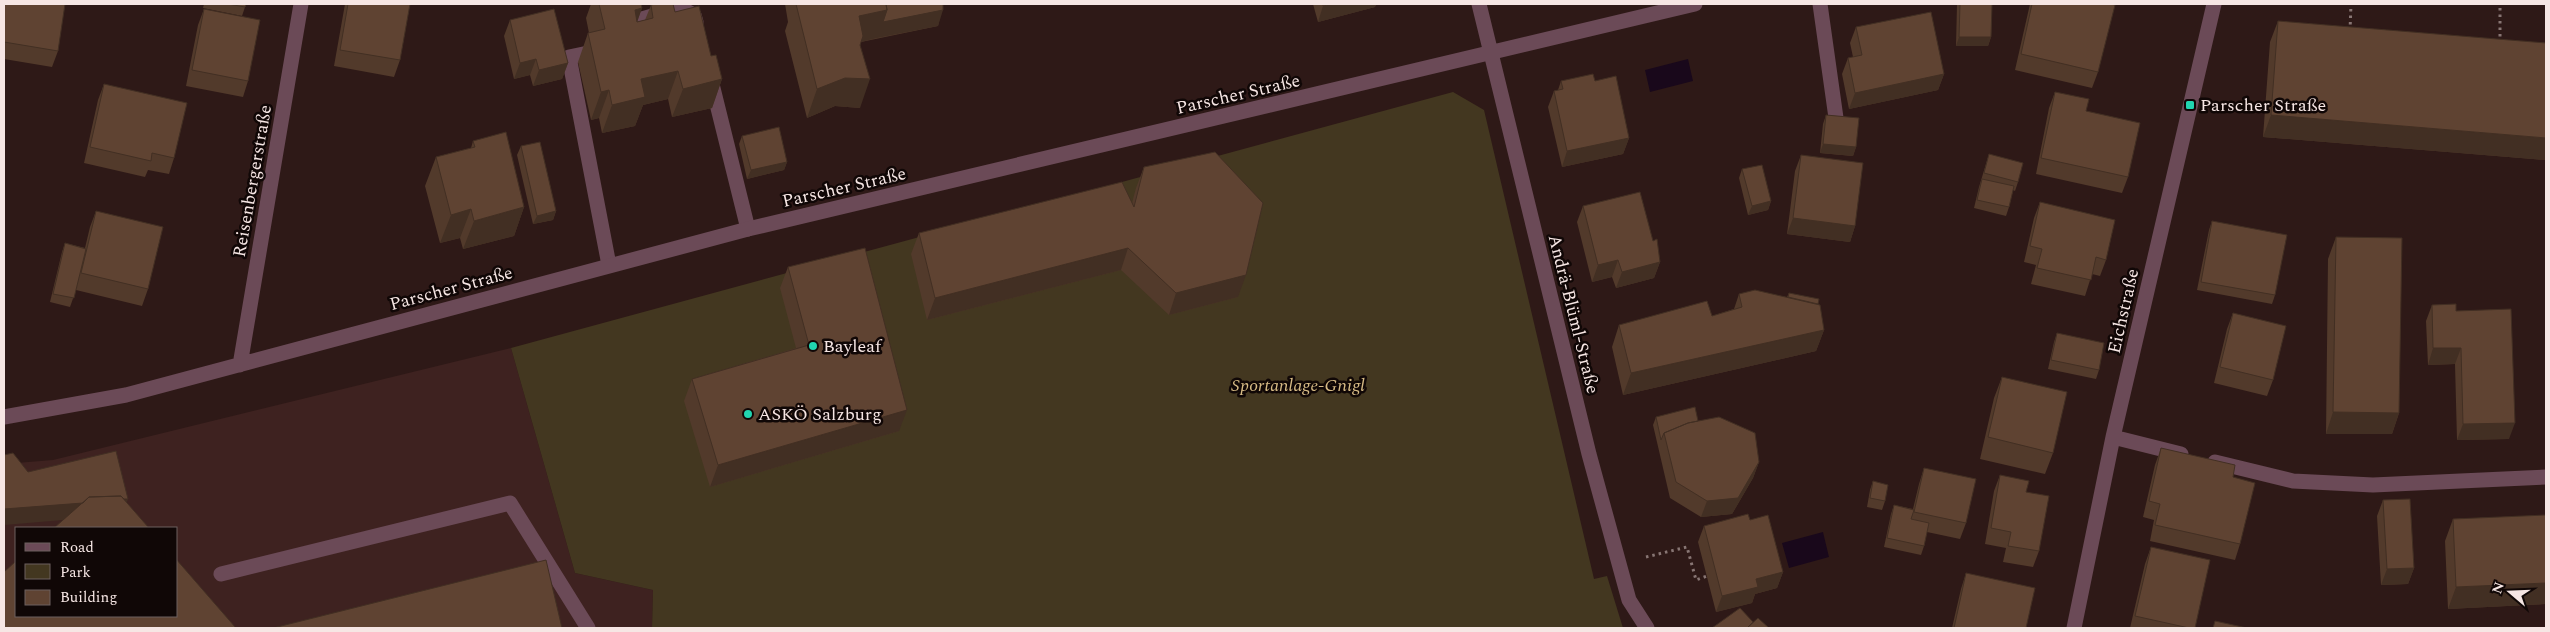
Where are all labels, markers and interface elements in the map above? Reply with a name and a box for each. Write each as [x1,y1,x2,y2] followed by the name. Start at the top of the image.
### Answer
[1174,67,1303,122] street label: Parscher Straße
[2200,92,2326,119] place label: Parscher Straße
[2184,99,2196,111] marker: Parscher Straße
[226,103,279,259] street label: Reisenbergerstraße
[780,160,909,215] street label: Parscher Straße
[1541,232,1606,397] street label: Andrä-Blüml-Straße
[387,259,516,318] street label: Parscher Straße
[2101,266,2146,356] street label: Eichstraße
[823,333,883,360] place label: Bayleaf
[807,340,819,352] marker: Bayleaf
[1231,372,1365,399] park label: Sportanlage-Gnigl
[758,401,882,428] place label: ASKÖ Salzburg
[742,408,754,420] marker: ASKÖ Salzburg
[15,527,178,617] legend
[60,536,94,559] text: Road
[60,561,91,584] text: Park
[2485,567,2535,617] north arrow
[2486,579,2510,597] text: N
[60,586,117,609] text: Building

